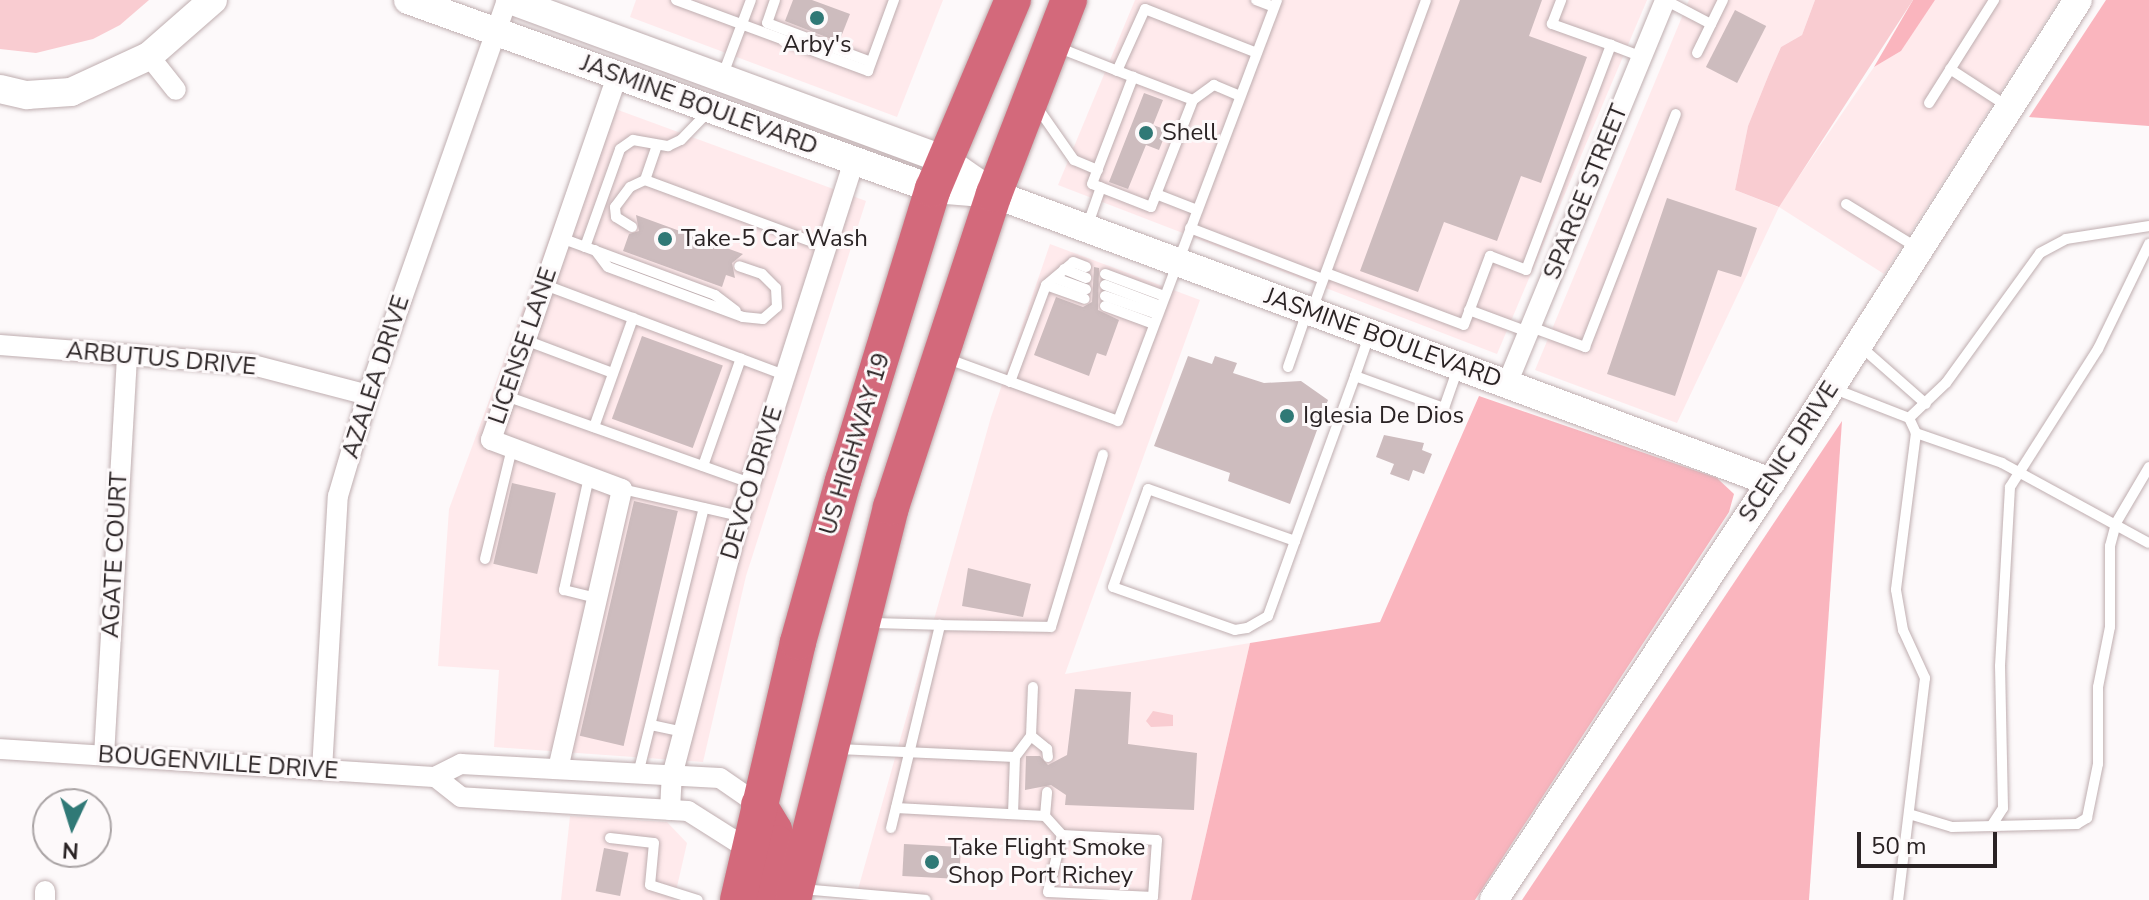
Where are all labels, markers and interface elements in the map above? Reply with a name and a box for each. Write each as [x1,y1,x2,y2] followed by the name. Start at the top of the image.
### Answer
[808,9,826,27] marker: Arby's
[782,31,852,59] place label: Arby's
[577,49,821,161] street label: JASMINE BOULEVARD
[1538,100,1634,284] street label: SPARGE STREET
[1162,119,1217,147] place label: Shell
[1137,124,1155,142] marker: Shell
[681,225,868,253] place label: Take-5 Car Wash
[656,230,674,248] marker: Take-5 Car Wash
[483,264,563,428] street label: LICENSE LANE
[1261,282,1505,394] street label: JASMINE BOULEVARD
[336,292,416,462] street label: AZALEA DRIVE
[65,336,257,382] street label: ARBUTUS DRIVE
[814,350,896,538] street label: US HIGHWAY 19
[1733,376,1845,528] street label: SCENIC DRIVE
[1303,402,1464,430] place label: Iglesia De Dios
[715,403,789,563] street label: DEVCO DRIVE
[1278,407,1296,425] marker: Iglesia De Dios
[96,471,134,639] street label: AGATE COURT
[97,740,339,786] street label: BOUGENVILLE DRIVE
[32,788,112,868] north arrow
[1861,816,2001,866] scale bar
[1871,830,1927,862] text: 50 m
[61,834,80,865] text: N
[948,834,1145,890] place label: Take Flight Smoke Shop Port Richey
[923,853,941,871] marker: Take Flight Smoke Shop Port Richey

